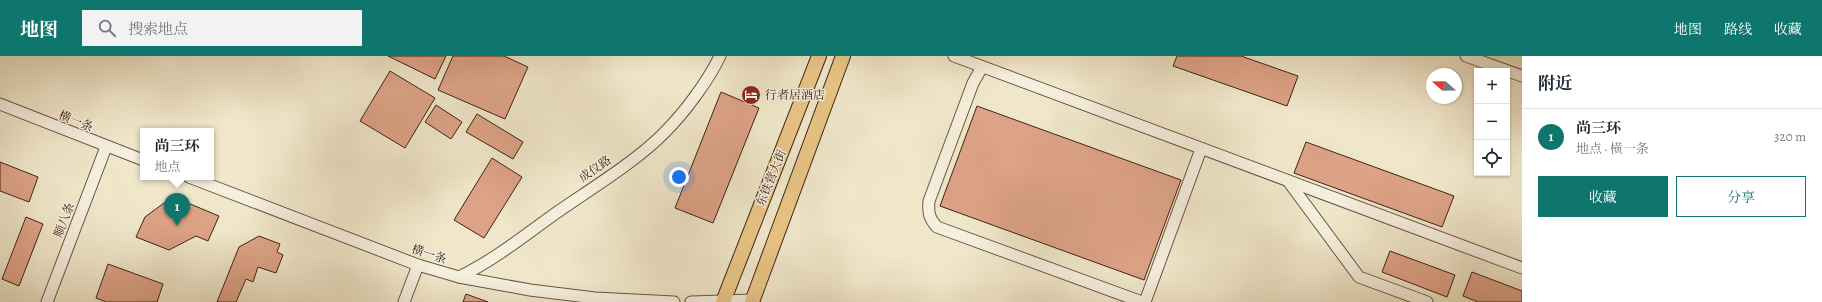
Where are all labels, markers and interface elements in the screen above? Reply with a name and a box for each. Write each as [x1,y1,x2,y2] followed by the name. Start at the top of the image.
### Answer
[82,10,362,46] search box
[20,17,58,43] text: 地图
[96,17,118,39] icon: search
[128,19,188,39] text: 搜索地点
[1674,20,1702,39] text: 地图
[1724,20,1752,39] text: 路线
[1774,20,1802,39] text: 收藏
[1426,68,1462,104] north arrow
[1474,68,1510,176] map controls
[1474,68,1510,104] button: +
[1538,72,1572,95] text: 附近
[740,84,762,106] hotel icon: 行者居酒店
[765,87,825,103] place label: 行者居酒店
[1474,104,1510,140] button: −
[56,107,96,135] street label: 横一条
[1576,118,1621,138] text: 尚三环
[140,128,214,180] popup
[1549,128,1553,145] text: 1
[1774,128,1806,145] text: 320 m
[154,136,200,156] text: 尚三环
[1474,140,1510,176] button: locate
[1576,140,1649,157] text: 地点 · 横一条
[752,146,790,209] street label: 东铁营大街
[576,152,614,186] street label: 成仪路
[154,158,181,175] text: 地点
[669,167,689,187] your location
[1538,176,1668,217] button: 收藏
[1676,176,1806,217] button: 分享
[164,193,190,226] pin: 1
[50,200,78,240] street label: 顺八条
[409,241,449,267] street label: 横一条

